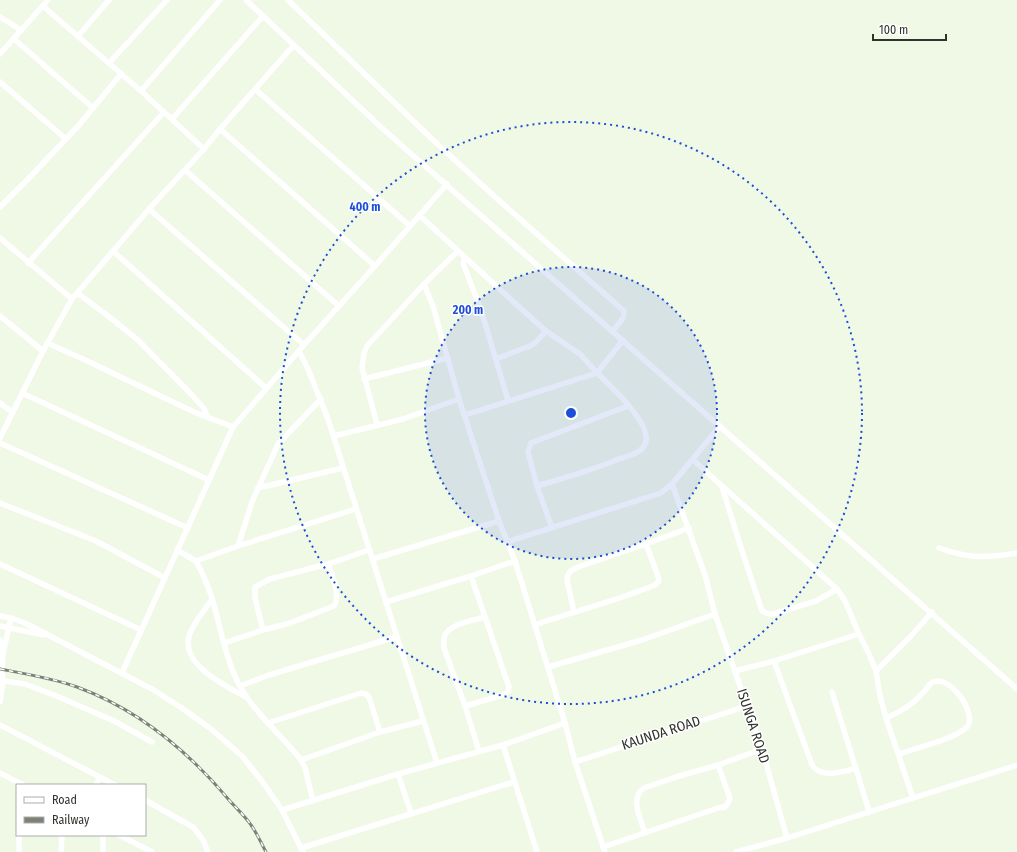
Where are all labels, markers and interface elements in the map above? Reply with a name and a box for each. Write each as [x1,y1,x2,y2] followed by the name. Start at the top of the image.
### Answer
[873,16,946,42] scale bar
[879,23,908,37] text: 100 m
[350,200,380,214] text: 400 m
[452,303,483,317] text: 200 m
[564,406,578,420] centre of rings
[733,686,773,766] street label: ISUNGA ROAD
[620,712,702,754] street label: KAUNDA ROAD
[16,784,146,836] legend
[52,793,77,807] text: Road
[52,813,90,827] text: Railway

